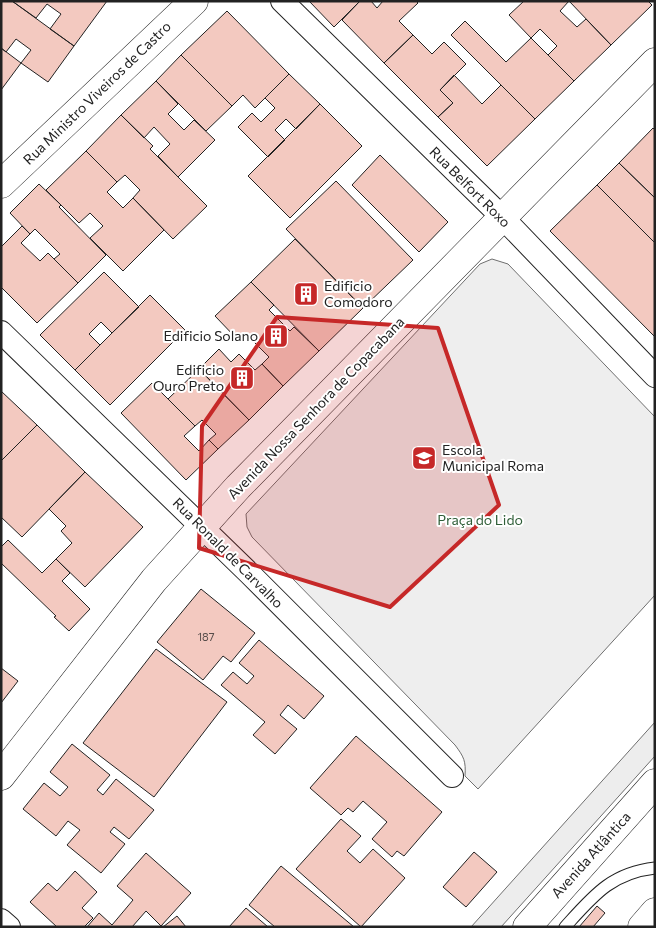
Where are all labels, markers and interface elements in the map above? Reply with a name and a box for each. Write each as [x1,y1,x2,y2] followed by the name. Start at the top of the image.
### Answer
[19,17,174,168] street label: Rua Ministro Viveiros de Castro
[426,143,514,231] street label: Rua Belfort Roxo
[324,277,393,310] place label: Edificio Comodoro
[293,281,319,307] building icon: Edificio Comodoro
[224,313,408,502] street label: Avenida Nossa Senhora de Copacabana
[263,323,289,349] building icon: Edificio Solano
[163,327,258,344] place label: Edificio Solano
[153,361,224,394] place label: Edificio Ouro Preto
[229,365,255,391] building icon: Edificio Ouro Preto
[442,441,544,474] place label: Escola Municipal Roma
[411,445,437,471] school or university icon: Escola Municipal Roma
[170,494,287,611] street label: Rua Ronald de Carvalho
[437,511,523,528] park label: Praça do Lido
[197,630,215,643] house number: 187
[547,808,634,901] street label: Avenida Atlântica

